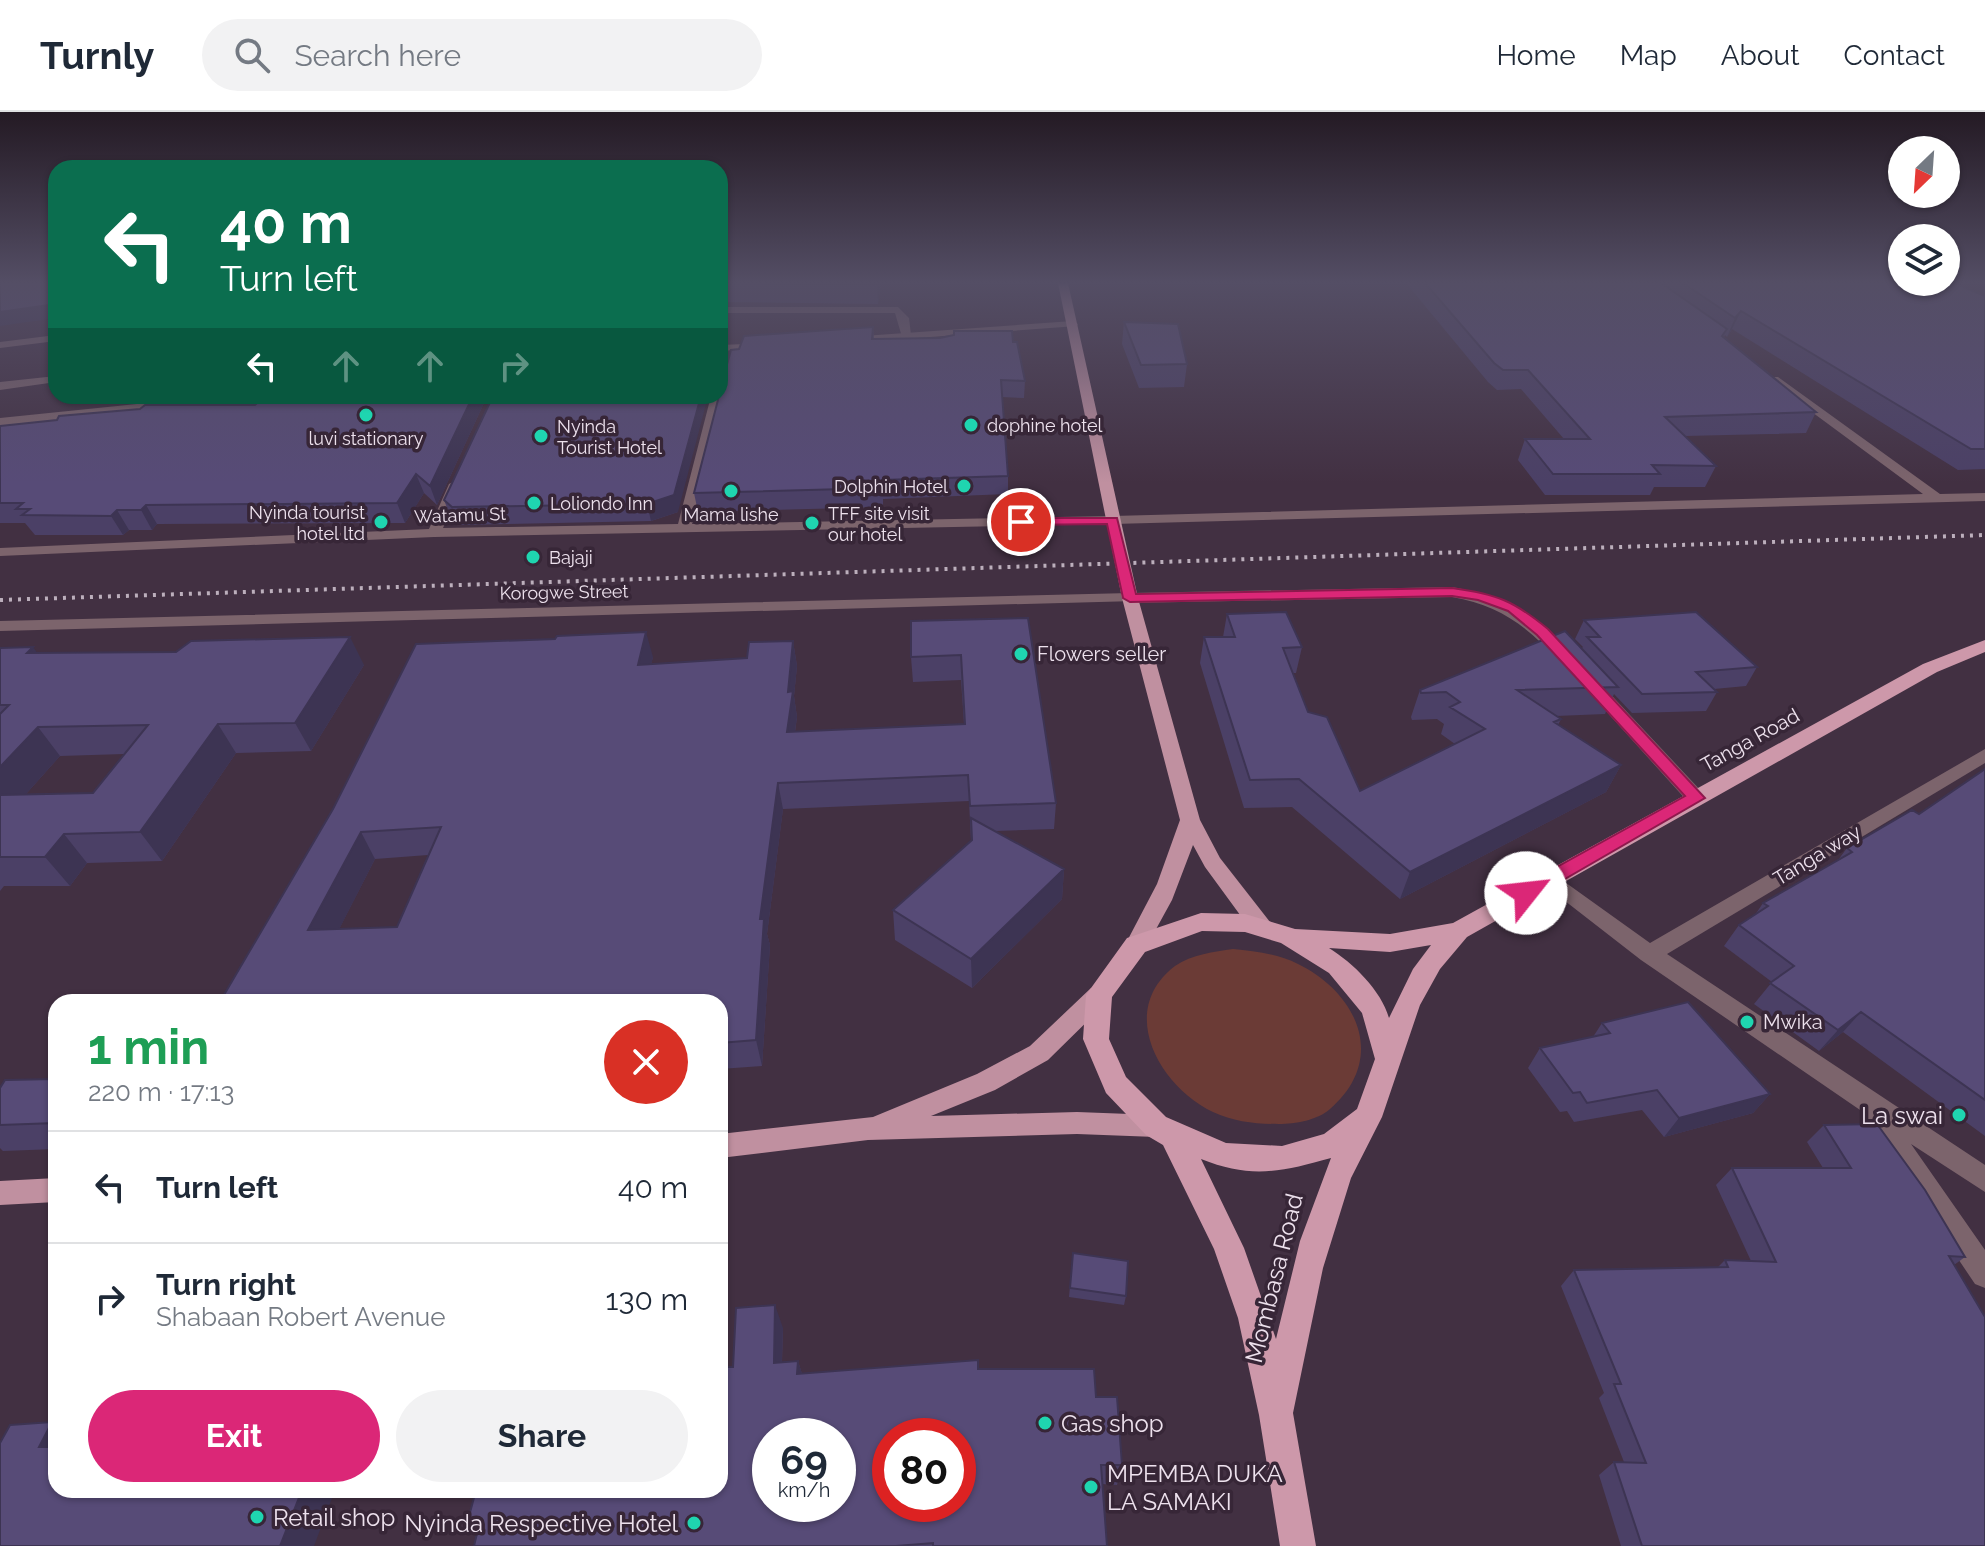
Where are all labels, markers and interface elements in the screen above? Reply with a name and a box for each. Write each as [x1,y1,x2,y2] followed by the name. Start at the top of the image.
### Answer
[202,19,762,91] search box
[40,33,154,78] text: Turnly
[230,33,274,77] icon: search
[294,38,461,73] text: Search here
[1496,39,1576,72] text: Home
[1620,39,1677,72] text: Map
[1721,39,1800,72] text: About
[1844,39,1945,72] text: Contact
[1888,136,1960,208] north arrow
[1888,136,1960,296] map controls
[220,190,352,256] text: 40 m
[88,192,192,296] icon: left
[1888,224,1960,296] button: layers
[220,257,358,299] text: Turn left
[240,344,284,388] icon: left
[324,344,368,388] icon: ahead
[408,344,452,388] icon: ahead
[492,344,536,388] icon: right
[357,406,375,424] marker: luvi stationary
[987,415,1103,436] place label: dophine hotel
[557,416,662,458] place label: Nyinda Tourist Hotel
[962,416,980,434] marker: dophine hotel
[532,427,550,445] marker: Nyinda Tourist Hotel
[308,428,424,449] place label: luvi stationary
[834,476,948,497] place label: Dolphin Hotel
[955,477,973,495] marker: Dolphin Hotel
[722,482,740,500] marker: Mama lishe
[987,488,1055,556] pin
[550,493,653,514] place label: Loliondo Inn
[525,494,543,512] marker: Loliondo Inn
[999,500,1043,544] icon: arrive
[249,502,365,544] place label: Nyinda tourist hotel ltd
[414,503,506,527] street label: Watamu St
[828,503,930,545] place label: TFF site visit our hotel
[683,504,779,525] place label: Mama lishe
[372,513,390,531] marker: Nyinda tourist hotel ltd
[803,514,821,532] marker: TFF site visit our hotel
[549,547,593,568] place label: Bajaji
[524,548,542,566] marker: Bajaji
[499,580,629,604] street label: Korogwe Street
[1037,642,1166,666] place label: Flowers seller
[1012,645,1030,663] marker: Flowers seller
[1697,703,1803,777] street label: Tanga Road
[1769,819,1865,890] street label: Tanga way
[1484,851,1568,935] position arrow
[1763,1010,1823,1034] place label: Mwika
[1738,1013,1756,1031] marker: Mwika
[88,1019,209,1075] text: 1 min
[604,1020,688,1104] button: close
[88,1077,235,1107] text: 220 m · 17:13
[1861,1101,1943,1130] place label: La swai
[1950,1106,1968,1124] marker: La swai
[88,1165,132,1209] icon: left
[156,1170,278,1205] text: Turn left
[618,1170,688,1205] text: 40 m
[1239,1190,1309,1366] street label: Mombasa Road
[156,1267,296,1302] text: Turn right
[88,1277,132,1321] icon: right
[606,1282,688,1317] text: 130 m
[156,1302,446,1332] text: Shabaan Robert Avenue
[88,1390,380,1482] button: Exit
[396,1390,688,1482] button: Share
[1061,1409,1164,1438] place label: Gas shop
[1036,1414,1054,1432] marker: Gas shop
[872,1418,976,1522] speed limit sign: 80
[780,1436,828,1483] text: 69
[1107,1459,1283,1516] place label: MPEMBA DUKA LA SAMAKI
[778,1478,830,1502] text: km/h
[1082,1478,1100,1496] marker: MPEMBA DUKA LA SAMAKI
[273,1503,395,1532] place label: Retail shop
[248,1508,266,1526] marker: Retail shop
[404,1509,678,1538] place label: Nyinda Respective Hotel
[685,1514,703,1532] marker: Nyinda Respective Hotel

